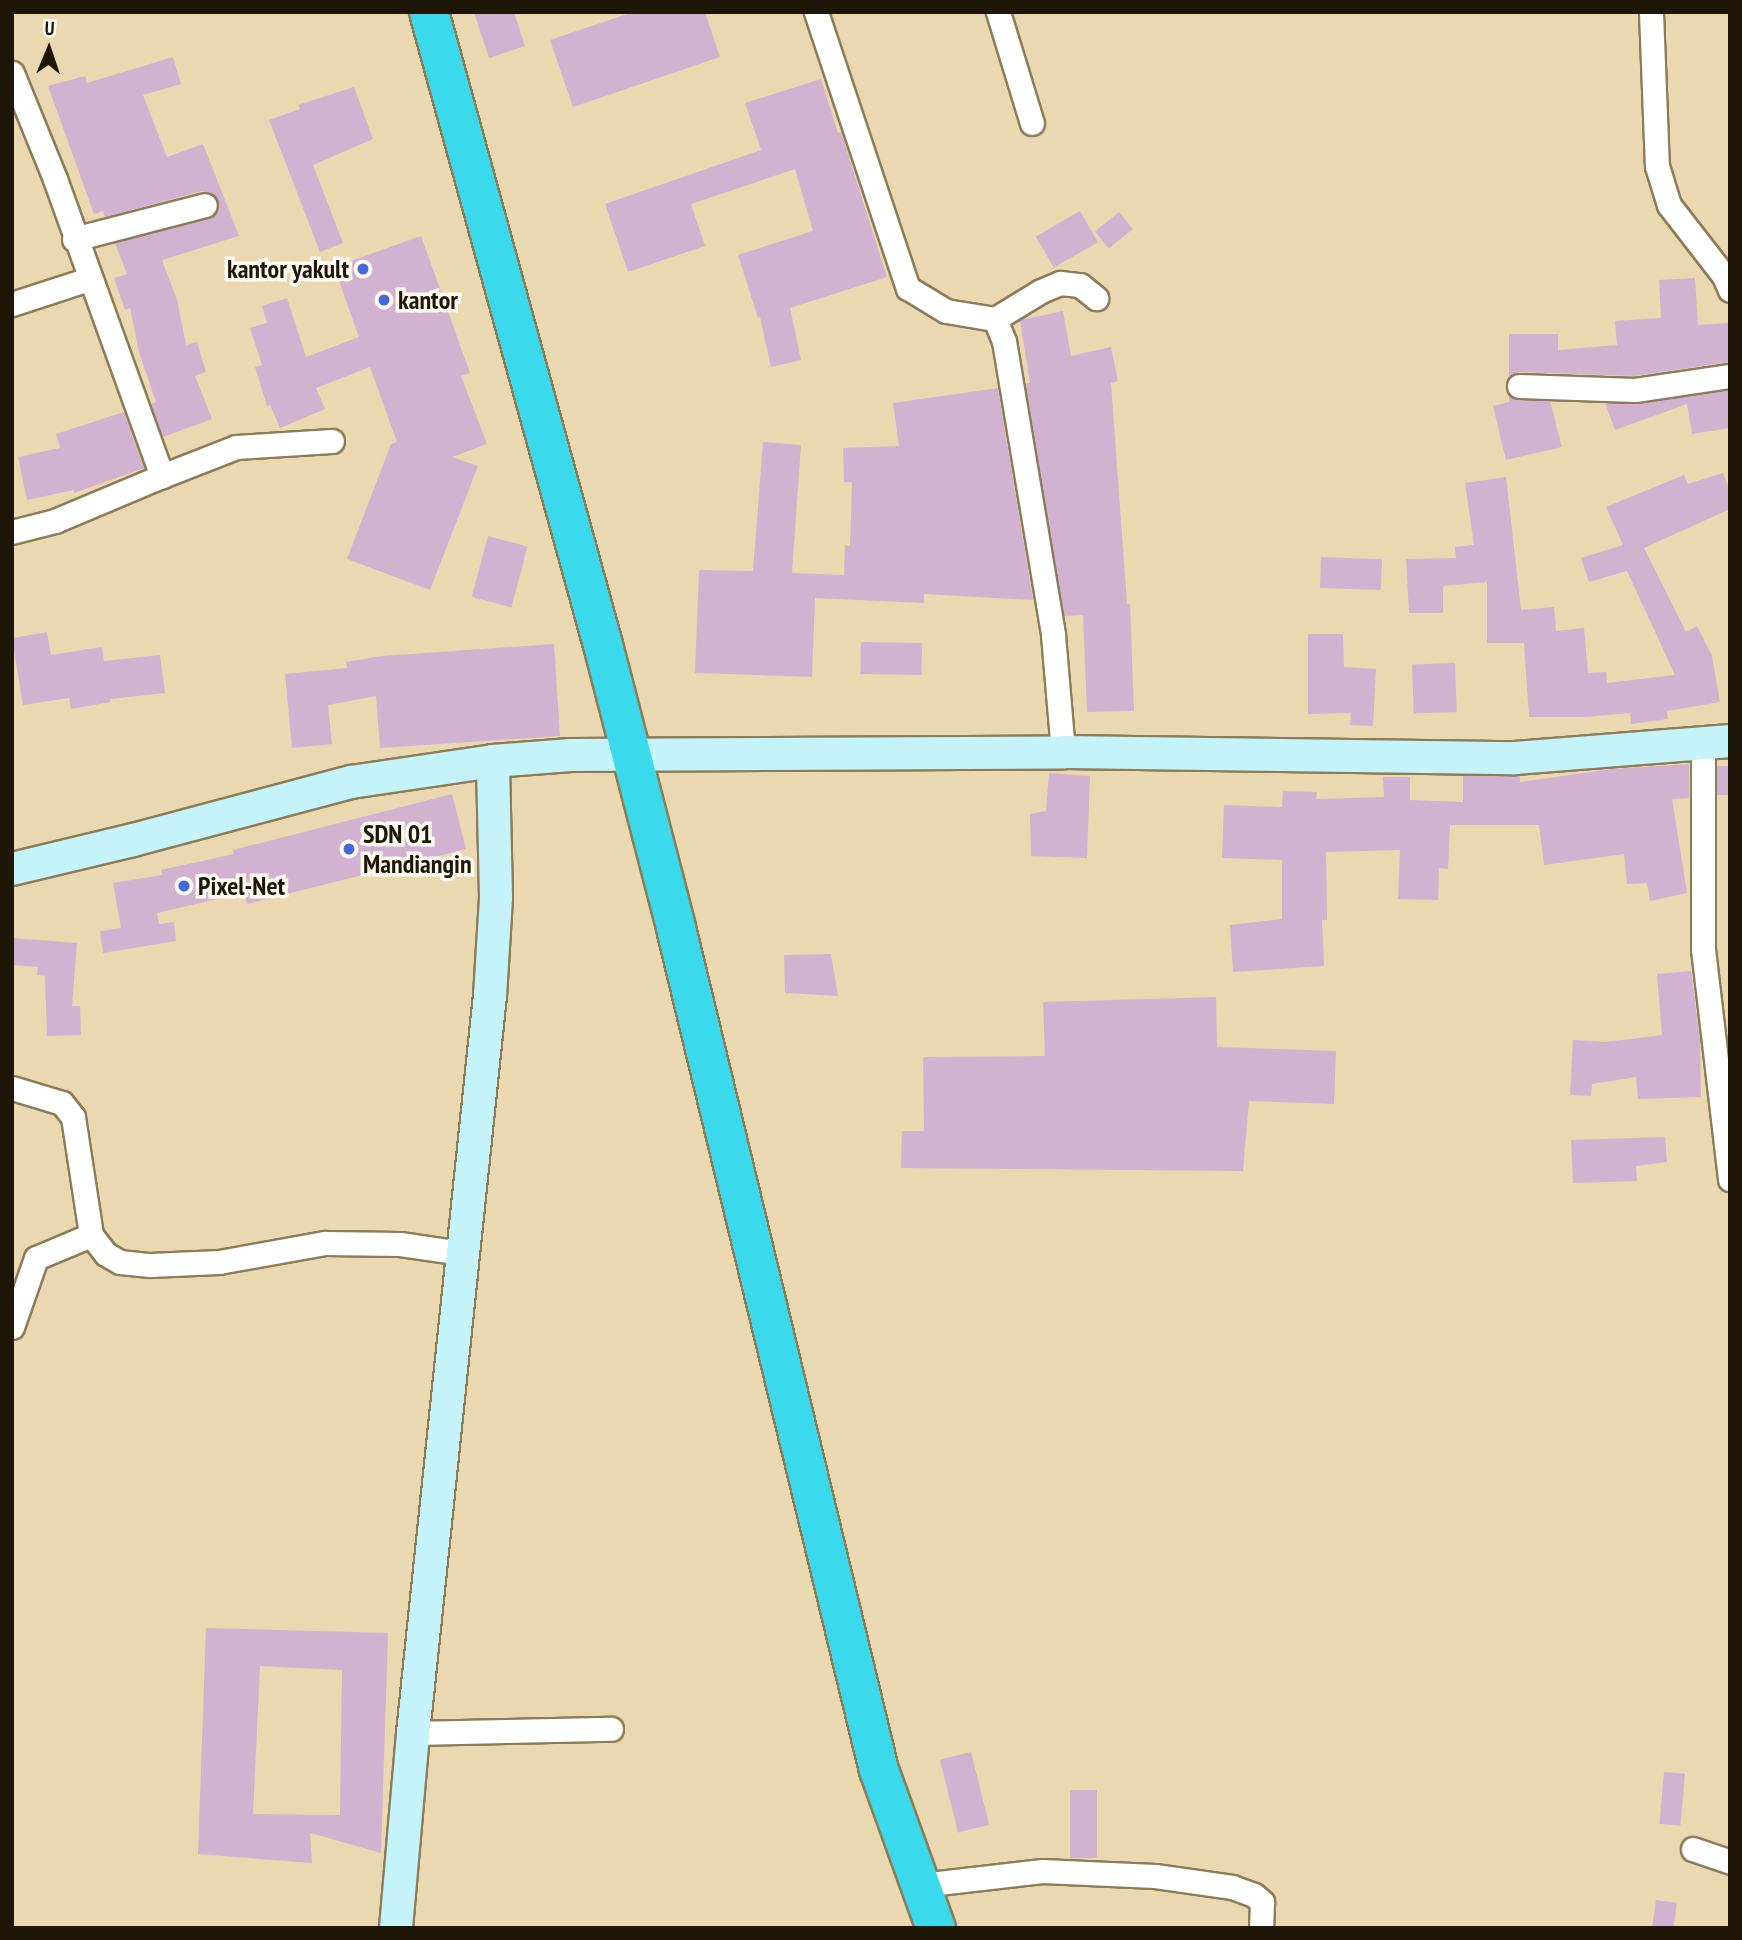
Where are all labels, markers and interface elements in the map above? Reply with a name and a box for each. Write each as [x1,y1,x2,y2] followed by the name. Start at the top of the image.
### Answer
[14,14,84,84] north arrow
[44,16,55,40] text: U
[226,253,349,285] place label: kantor yakult
[355,261,371,277] marker: kantor yakult
[398,284,458,316] place label: kantor
[376,292,392,308] marker: kantor
[363,818,472,880] place label: SDN 01 Mandiangin
[341,841,357,857] marker: SDN 01 Mandiangin
[198,870,285,902] place label: Pixel-Net
[176,878,192,894] marker: Pixel-Net

